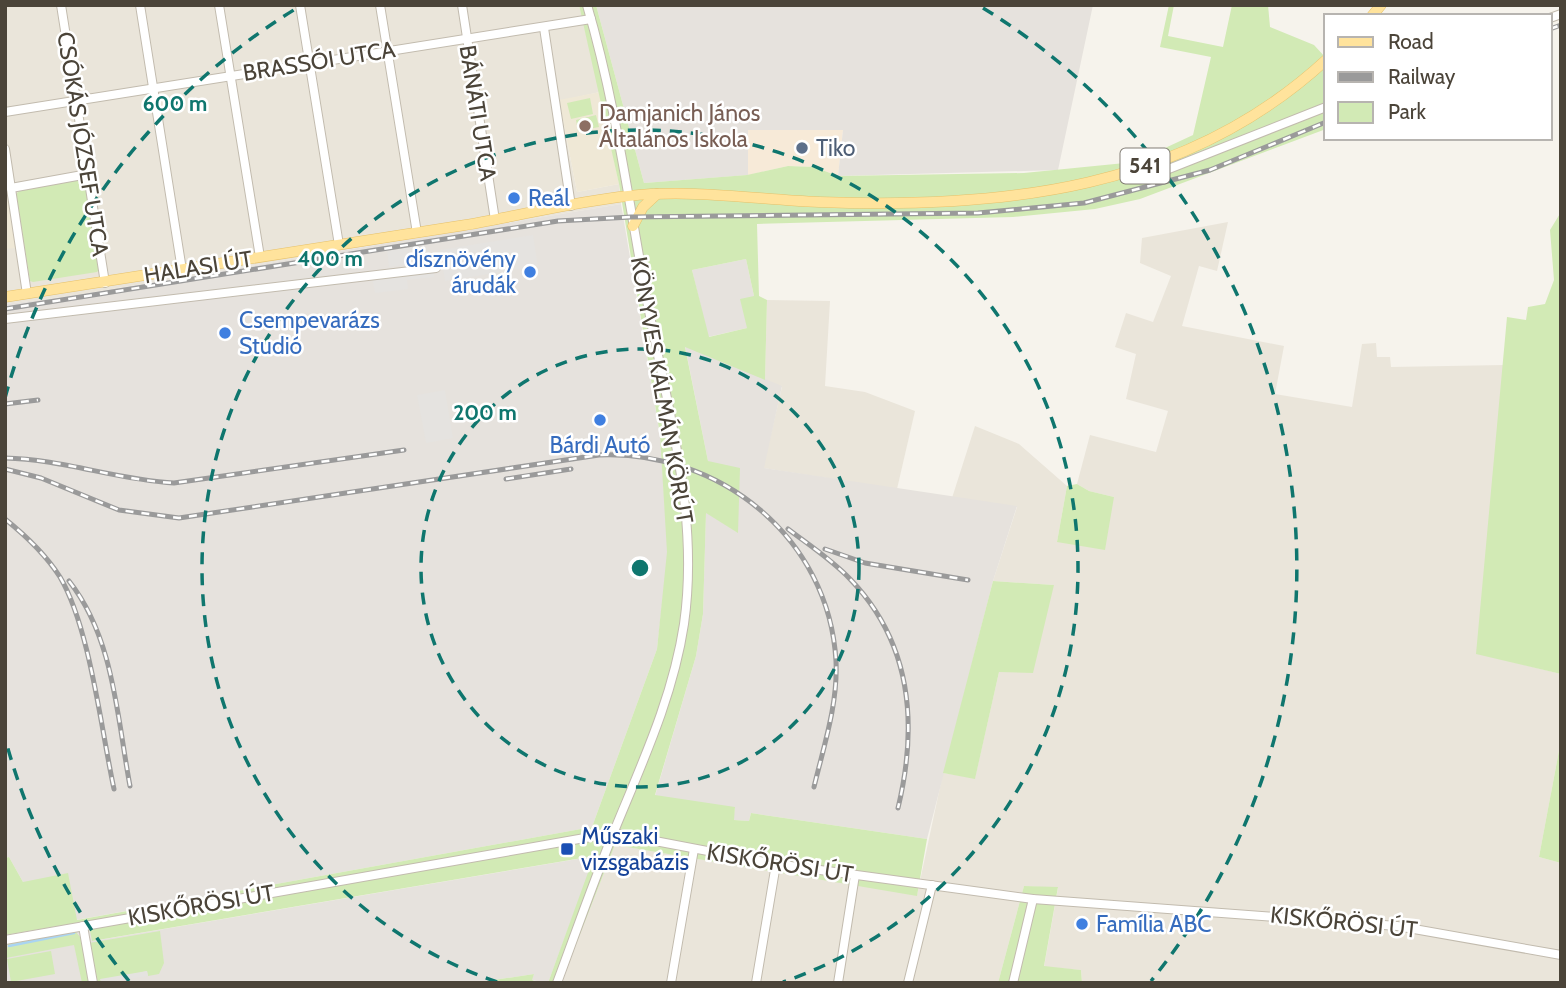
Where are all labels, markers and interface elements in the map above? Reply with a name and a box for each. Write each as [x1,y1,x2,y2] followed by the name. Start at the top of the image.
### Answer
[1324,14,1552,140] legend
[1388,29,1434,54] text: Road
[51,30,116,258] street label: CSÓKÁS JÓZSEF UTCA
[241,35,397,87] street label: BRASSÓI UTCA
[453,43,504,183] street label: BÁNÁTI UTCA
[1388,64,1456,89] text: Railway
[143,91,207,116] text: 600 m
[599,99,760,153] place label: Damjanich János Általános Iskola
[1388,99,1426,124] text: Park
[577,118,593,134] marker: Damjanich János Általános Iskola
[816,134,855,162] place label: Tiko
[794,140,810,156] marker: Tiko
[1120,148,1170,184] road number: 541
[528,184,570,212] place label: Reál
[506,190,522,206] marker: Reál
[142,244,254,289] street label: HALASI ÚT
[406,245,517,299] place label: dísznövény árudák
[297,246,363,271] text: 400 m
[625,254,700,526] street label: KÖNYVES KÁLMÁN KÖRÚT
[522,264,538,280] marker: dísznövény árudák
[239,306,380,360] place label: Csempevarázs Studió
[217,325,233,341] marker: Csempevarázs Studió
[453,400,517,425] text: 200 m
[592,412,608,428] marker: Bárdi Autó
[550,431,650,459] place label: Bárdi Autó
[628,556,652,580] centre of rings
[581,822,689,876] place label: Műszaki vizsgabázis
[705,837,855,888] street label: KISKŐRÖSI ÚT
[559,841,575,857] marker: Műszaki vizsgabázis
[126,877,276,932] street label: KISKŐRÖSI ÚT
[1269,899,1419,944] street label: KISKŐRÖSI ÚT
[1096,910,1211,938] place label: Família ABC
[1074,916,1090,932] marker: Família ABC

